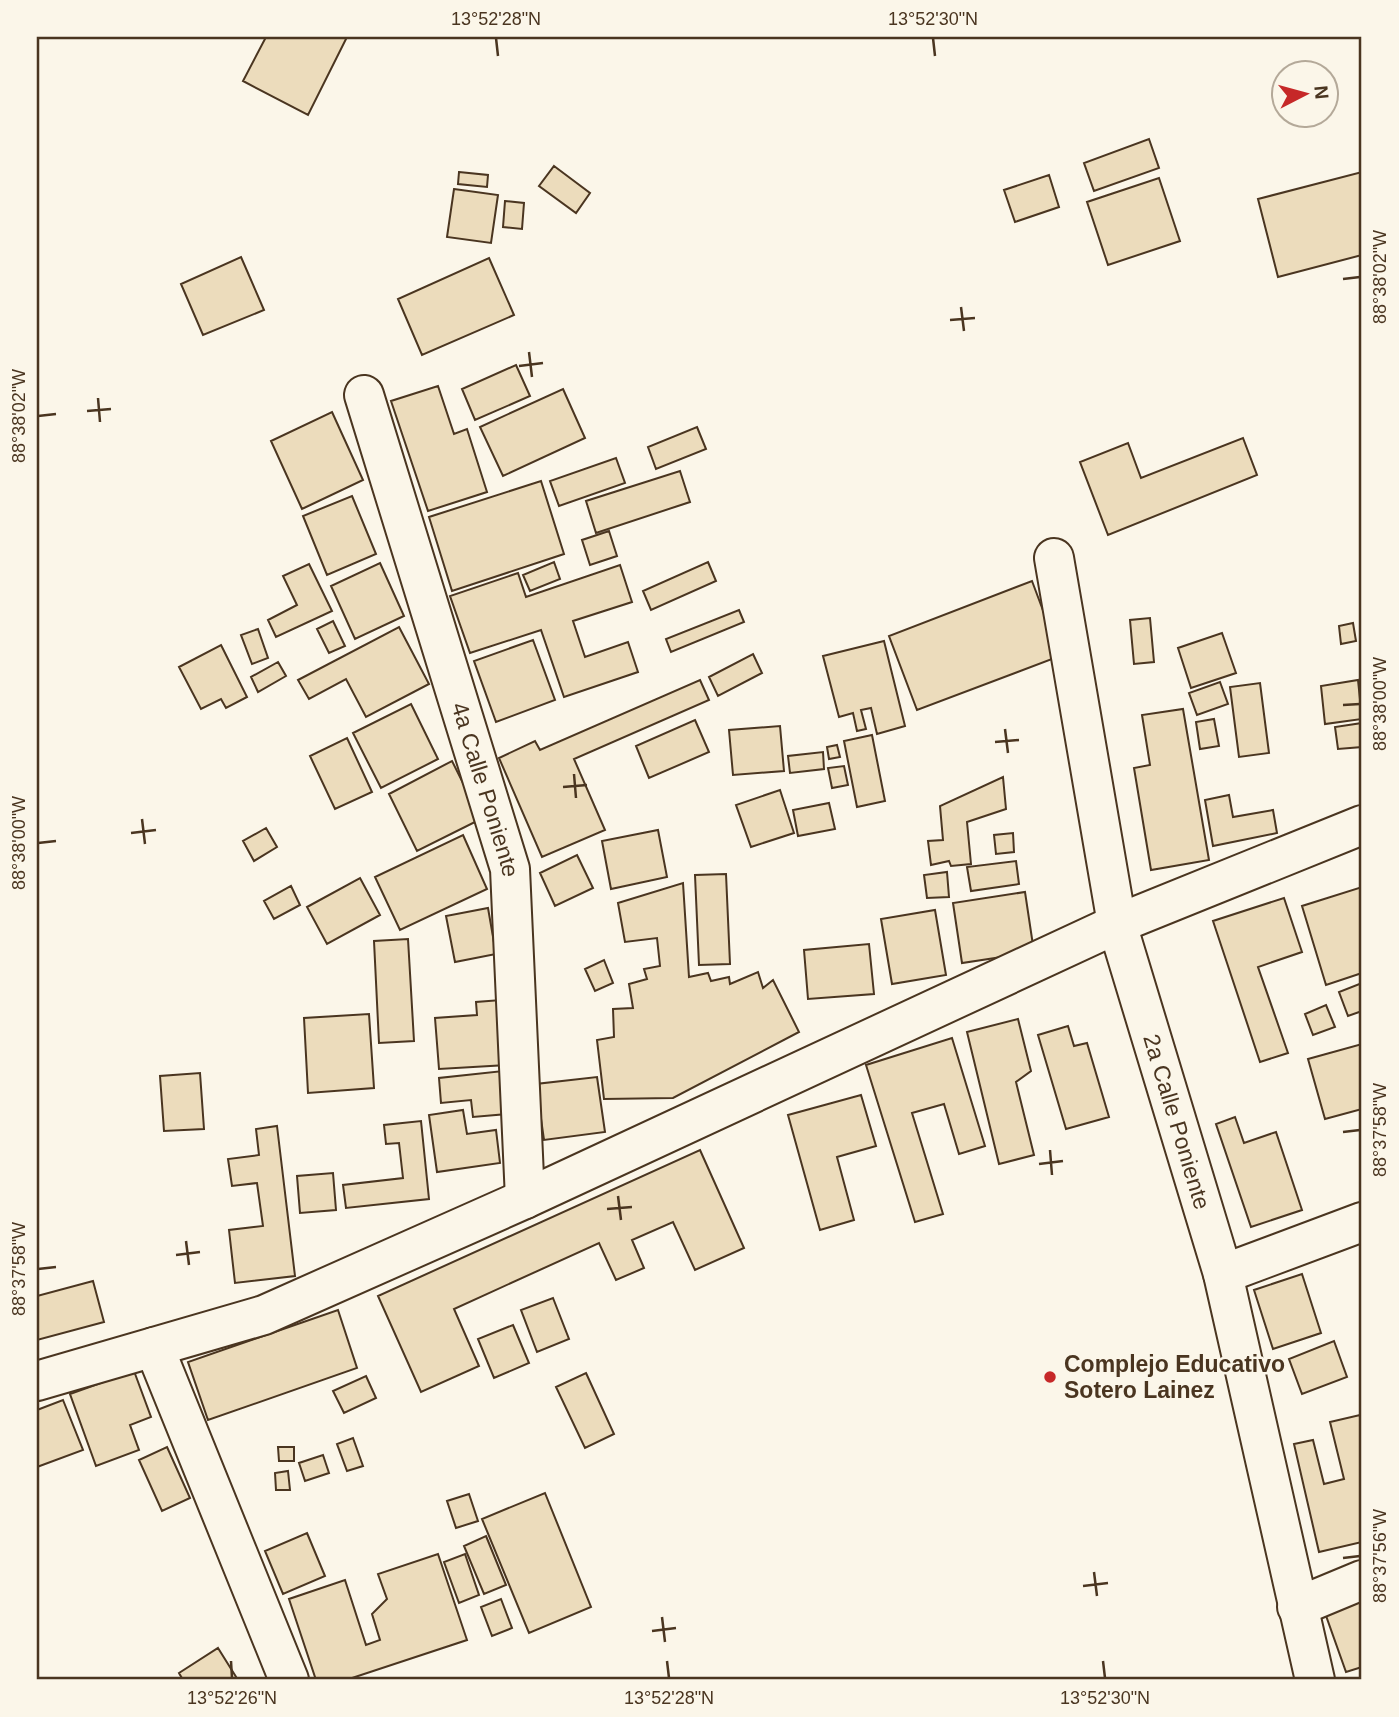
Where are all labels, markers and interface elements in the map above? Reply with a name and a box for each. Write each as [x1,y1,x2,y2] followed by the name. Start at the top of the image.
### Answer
[451,9,541,29] text: 13°52'28"N
[888,9,978,29] text: 13°52'30"N
[1270,60,1340,130] north arrow
[1310,84,1333,100] text: N
[1370,230,1390,324] text: 88°38'02"W
[9,369,29,463] text: 88°38'02"W
[1370,657,1390,751] text: 88°38'00"W
[446,699,523,877] street label: 4a Calle Poniente
[9,796,29,890] text: 88°38'00"W
[1138,1031,1216,1212] street label: 2a Calle Poniente
[1370,1083,1390,1177] text: 88°37'58"W
[9,1222,29,1316] text: 88°37'58"W
[1064,1351,1285,1403] place label: Complejo Educativo Sotero Lainez
[1042,1369,1058,1385] marker: Complejo Educativo Sotero Lainez
[1370,1509,1390,1603] text: 88°37'56"W
[187,1688,277,1708] text: 13°52'26"N
[624,1688,714,1708] text: 13°52'28"N
[1060,1688,1150,1708] text: 13°52'30"N

